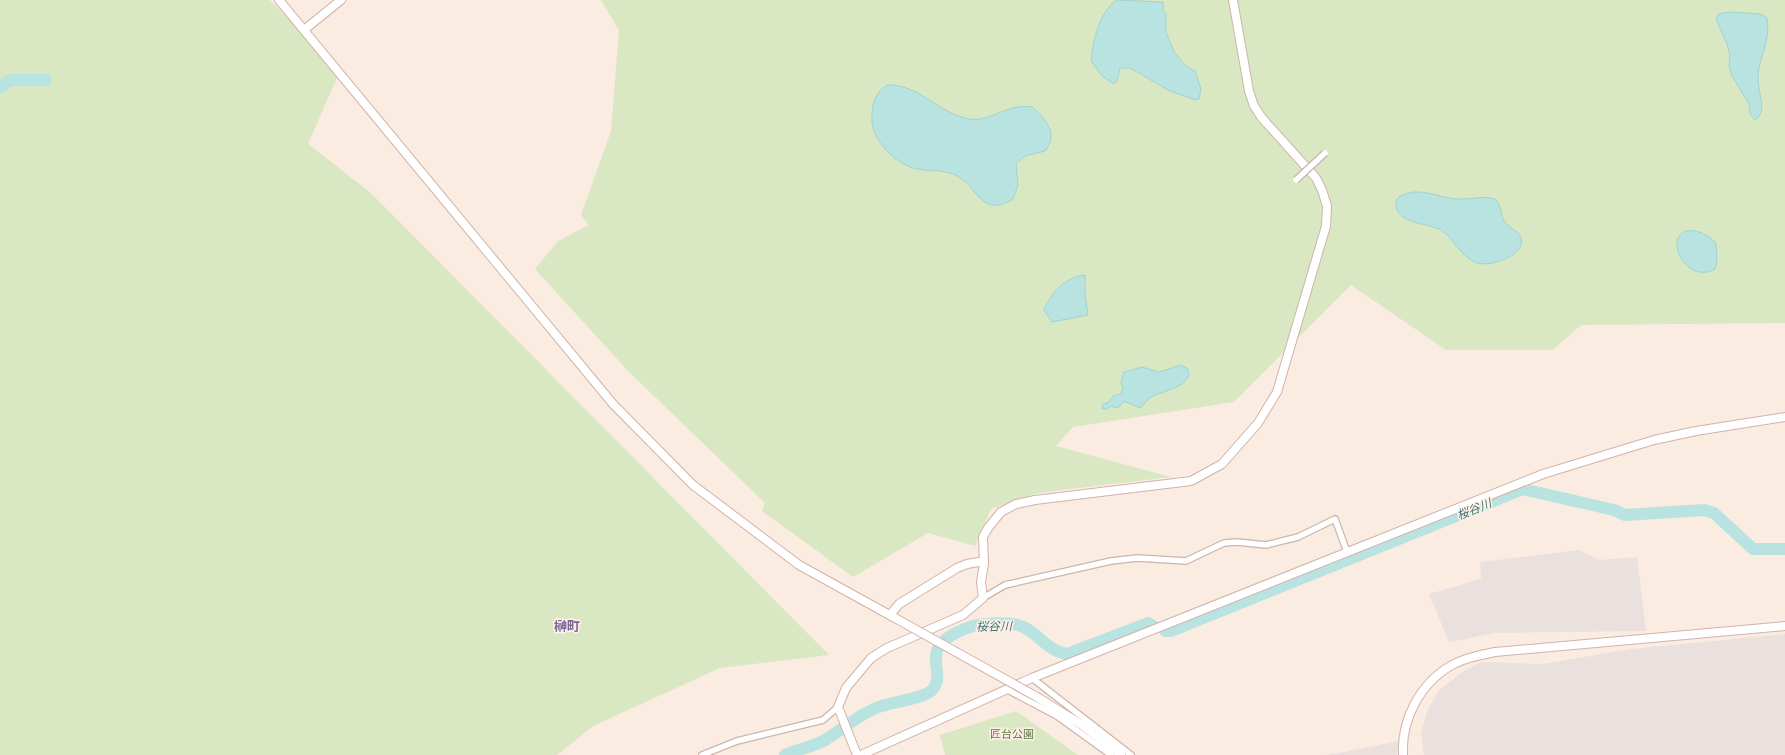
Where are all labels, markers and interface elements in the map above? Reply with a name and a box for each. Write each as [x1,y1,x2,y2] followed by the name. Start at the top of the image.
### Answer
[1454,495,1495,523] water label: 桜谷川
[554,618,580,635] district label: 榊町
[976,618,1014,634] water label: 桜谷川
[990,727,1034,741] park label: 匠台公園

